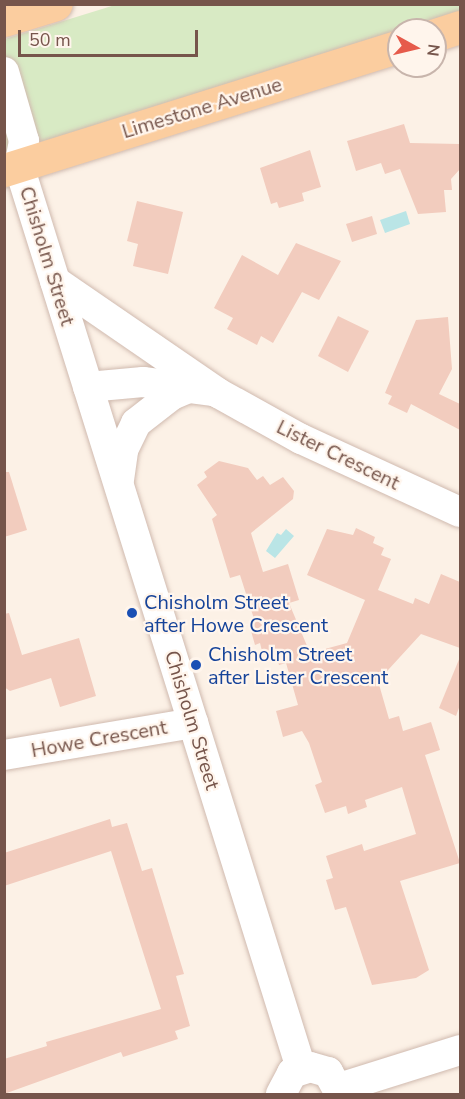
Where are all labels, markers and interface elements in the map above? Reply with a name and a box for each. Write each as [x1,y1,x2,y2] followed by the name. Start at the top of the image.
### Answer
[21,18,201,56] scale bar
[387,18,447,78] north arrow
[29,28,71,52] text: 50 m
[421,43,445,58] text: N
[119,72,285,144] street label: Limestone Avenue
[14,183,80,329] street label: Chisholm Street
[273,415,403,495] street label: Lister Crescent
[144,590,328,637] place label: Chisholm Street after Howe Crescent
[125,606,139,620] marker: Chisholm Street after Howe Crescent
[208,642,388,689] place label: Chisholm Street after Lister Crescent
[159,647,225,793] street label: Chisholm Street
[189,658,203,672] marker: Chisholm Street after Lister Crescent
[29,715,169,763] street label: Howe Crescent

